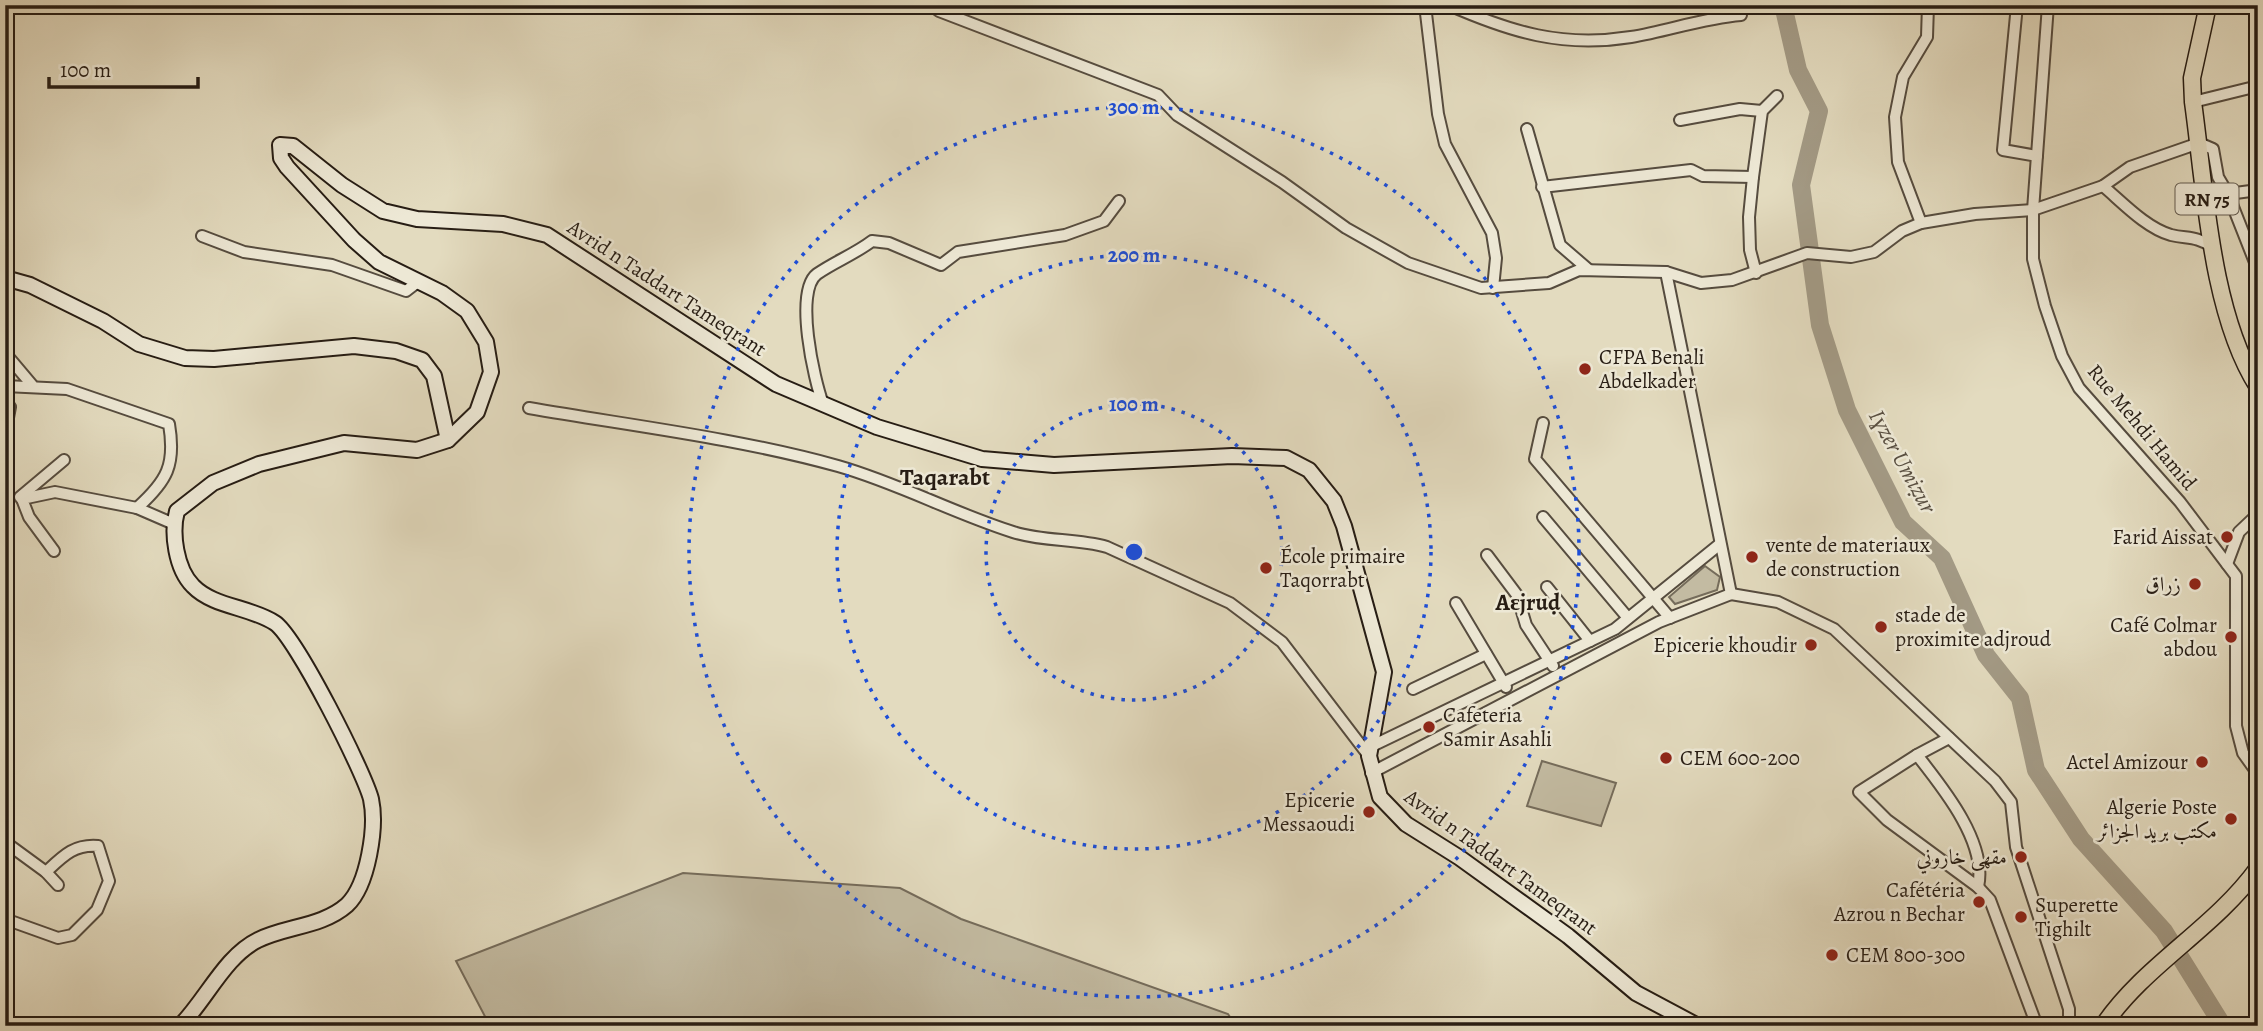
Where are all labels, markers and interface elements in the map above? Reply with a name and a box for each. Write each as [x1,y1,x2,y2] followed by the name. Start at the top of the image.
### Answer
[49,46,198,90] scale bar
[60,56,111,84] text: 100 m
[1108,93,1160,121] text: 300 m
[2176,183,2238,214] road number: RN 75
[561,213,772,363] street label: Avrid n Taddart Tameqrant
[1108,241,1161,269] text: 200 m
[1598,343,1705,395] place label: CFPA Benali Abdelkader
[2081,358,2203,496] street label: Rue Mehdi Hamid
[1577,361,1593,377] marker: CFPA Benali Abdelkader
[1109,390,1159,418] text: 100 m
[1861,404,1944,520] water label: Iɣzer Umiẓur
[900,461,990,493] district label: Taqarabt
[2113,523,2213,551] place label: Farid Aissat
[2219,529,2235,545] marker: Farid Aissat
[1765,531,1930,583] place label: vente de materiaux de construction
[1122,540,1146,564] centre of rings
[1280,542,1405,594] place label: École primaire Taqorrabt
[1744,549,1760,565] marker: vente de materiaux de construction
[1258,560,1274,576] marker: École primaire Taqorrabt
[2145,570,2181,598] place label: زراق
[2187,576,2203,592] marker: زراق
[1495,587,1561,618] district label: Aɛjruḍ
[1895,601,2052,653] place label: stade de proximite adjroud
[2110,611,2218,663] place label: Café Colmar abdou
[1873,619,1889,635] marker: stade de proximite adjroud
[2223,629,2239,645] marker: Café Colmar abdou
[1653,631,1797,659] place label: Epicerie khoudir
[1803,637,1819,653] marker: Epicerie khoudir
[1443,701,1552,753] place label: Cafeteria Samir Asahli
[1421,719,1437,735] marker: Cafeteria Samir Asahli
[1680,744,1800,772] place label: CEM 600-200
[2066,748,2188,776] place label: Actel Amizour
[1658,750,1674,766] marker: CEM 600-200
[2194,754,2210,770] marker: Actel Amizour
[1398,782,1603,942] street label: Avrid n Taddart Tameqrant
[1263,786,1355,838] place label: Epicerie Messaoudi
[2095,793,2217,845] place label: Algerie Poste مكتب بريد الجزائر
[1361,804,1377,820] marker: Epicerie Messaoudi
[2223,811,2239,827] marker: Algerie Poste مكتب بريد الجزائر
[1917,843,2007,874] place label: مقهى خاروني
[2013,849,2029,865] marker: مقهى خاروني
[1833,876,1965,928] place label: Cafétéria Azrou n Bechar
[2035,891,2119,943] place label: Superette Tighilt
[1971,894,1987,910] marker: Cafétéria Azrou n Bechar
[2013,909,2029,925] marker: Superette Tighilt
[1846,941,1965,969] place label: CEM 800-300
[1824,947,1840,963] marker: CEM 800-300

